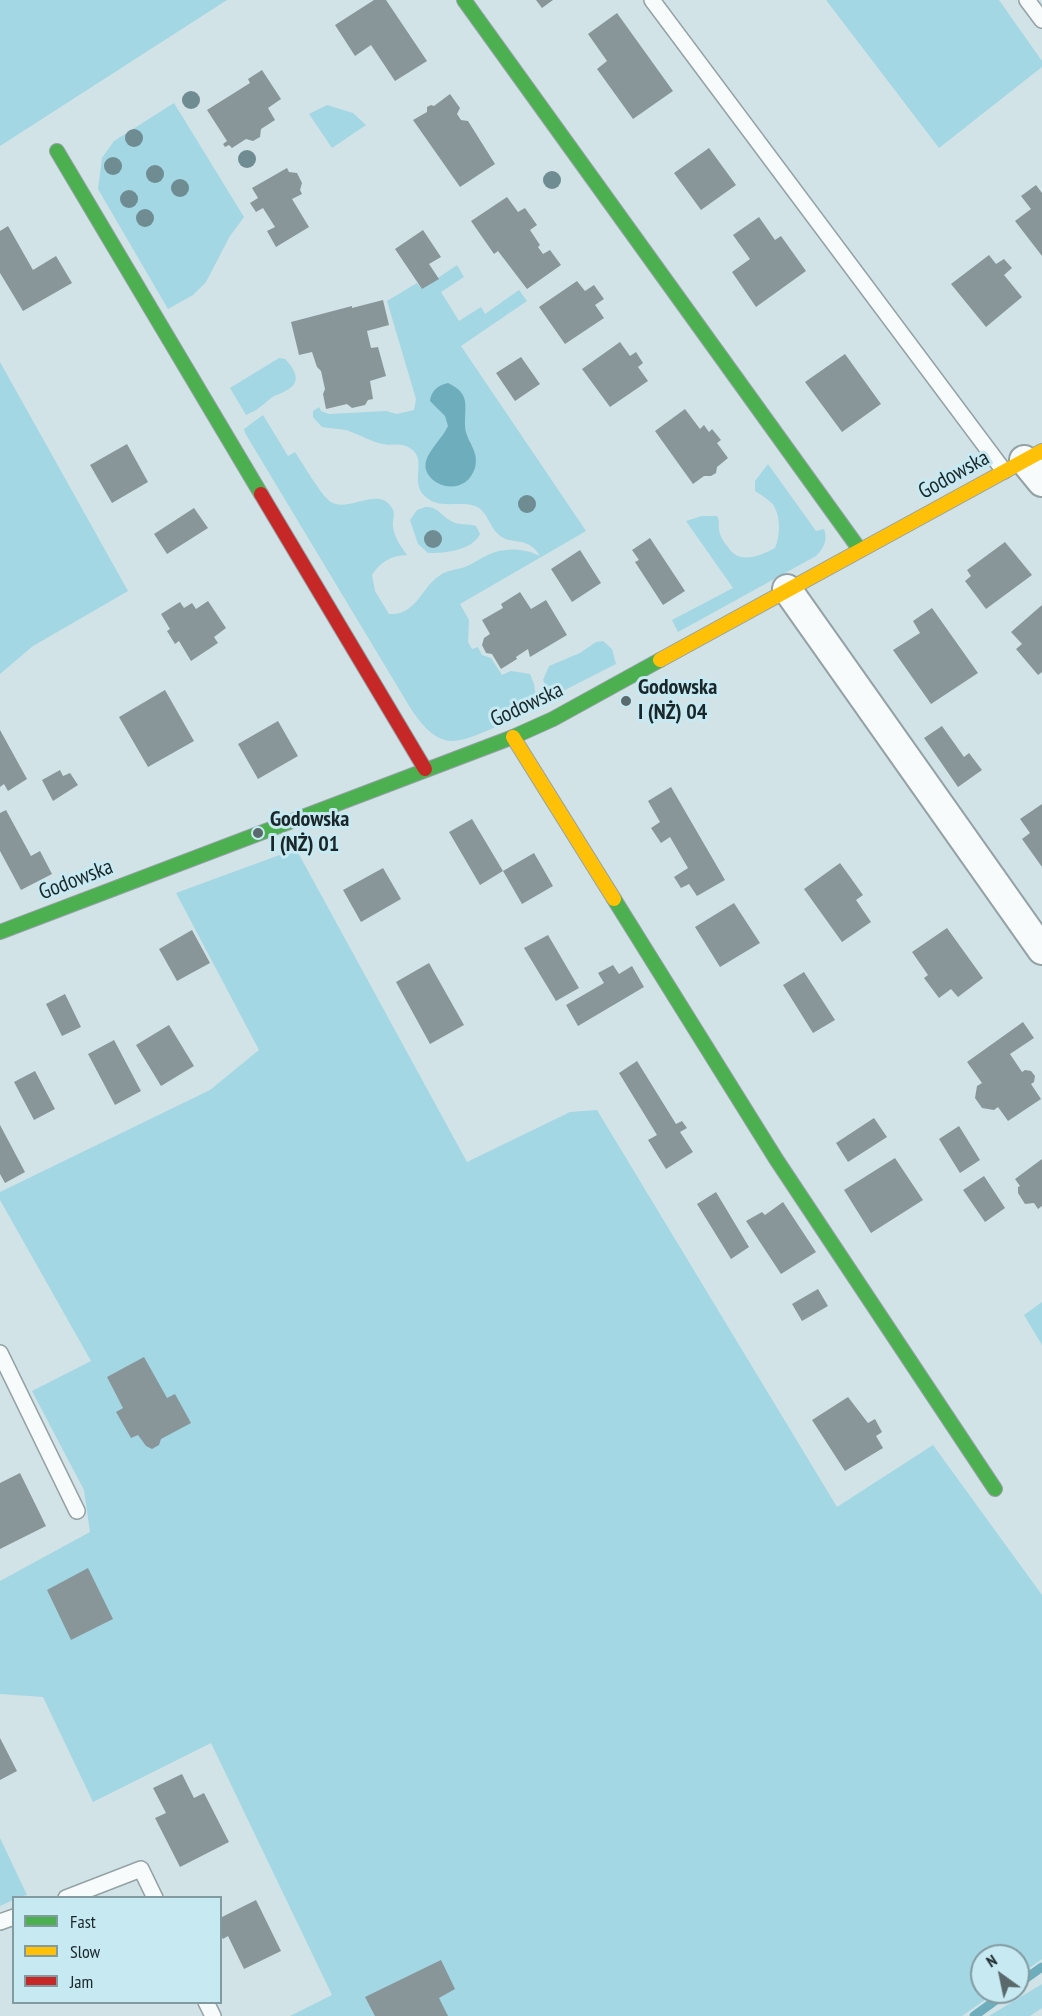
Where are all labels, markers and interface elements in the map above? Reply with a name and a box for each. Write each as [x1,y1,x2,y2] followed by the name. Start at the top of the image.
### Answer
[914,445,994,505] street label: Godowska
[638,675,717,726] place label: Godowska I (NŻ) 04
[487,677,567,733] street label: Godowska
[619,694,633,708] marker: Godowska I (NŻ) 04
[270,807,349,858] place label: Godowska I (NŻ) 01
[251,826,265,840] marker: Godowska I (NŻ) 01
[35,854,117,906] street label: Godowska
[12,1896,222,2004] legend
[70,1910,96,1933] text: Fast
[70,1940,100,1963] text: Slow
[970,1944,1030,2004] north arrow
[982,1950,1000,1971] text: N
[70,1970,93,1993] text: Jam

